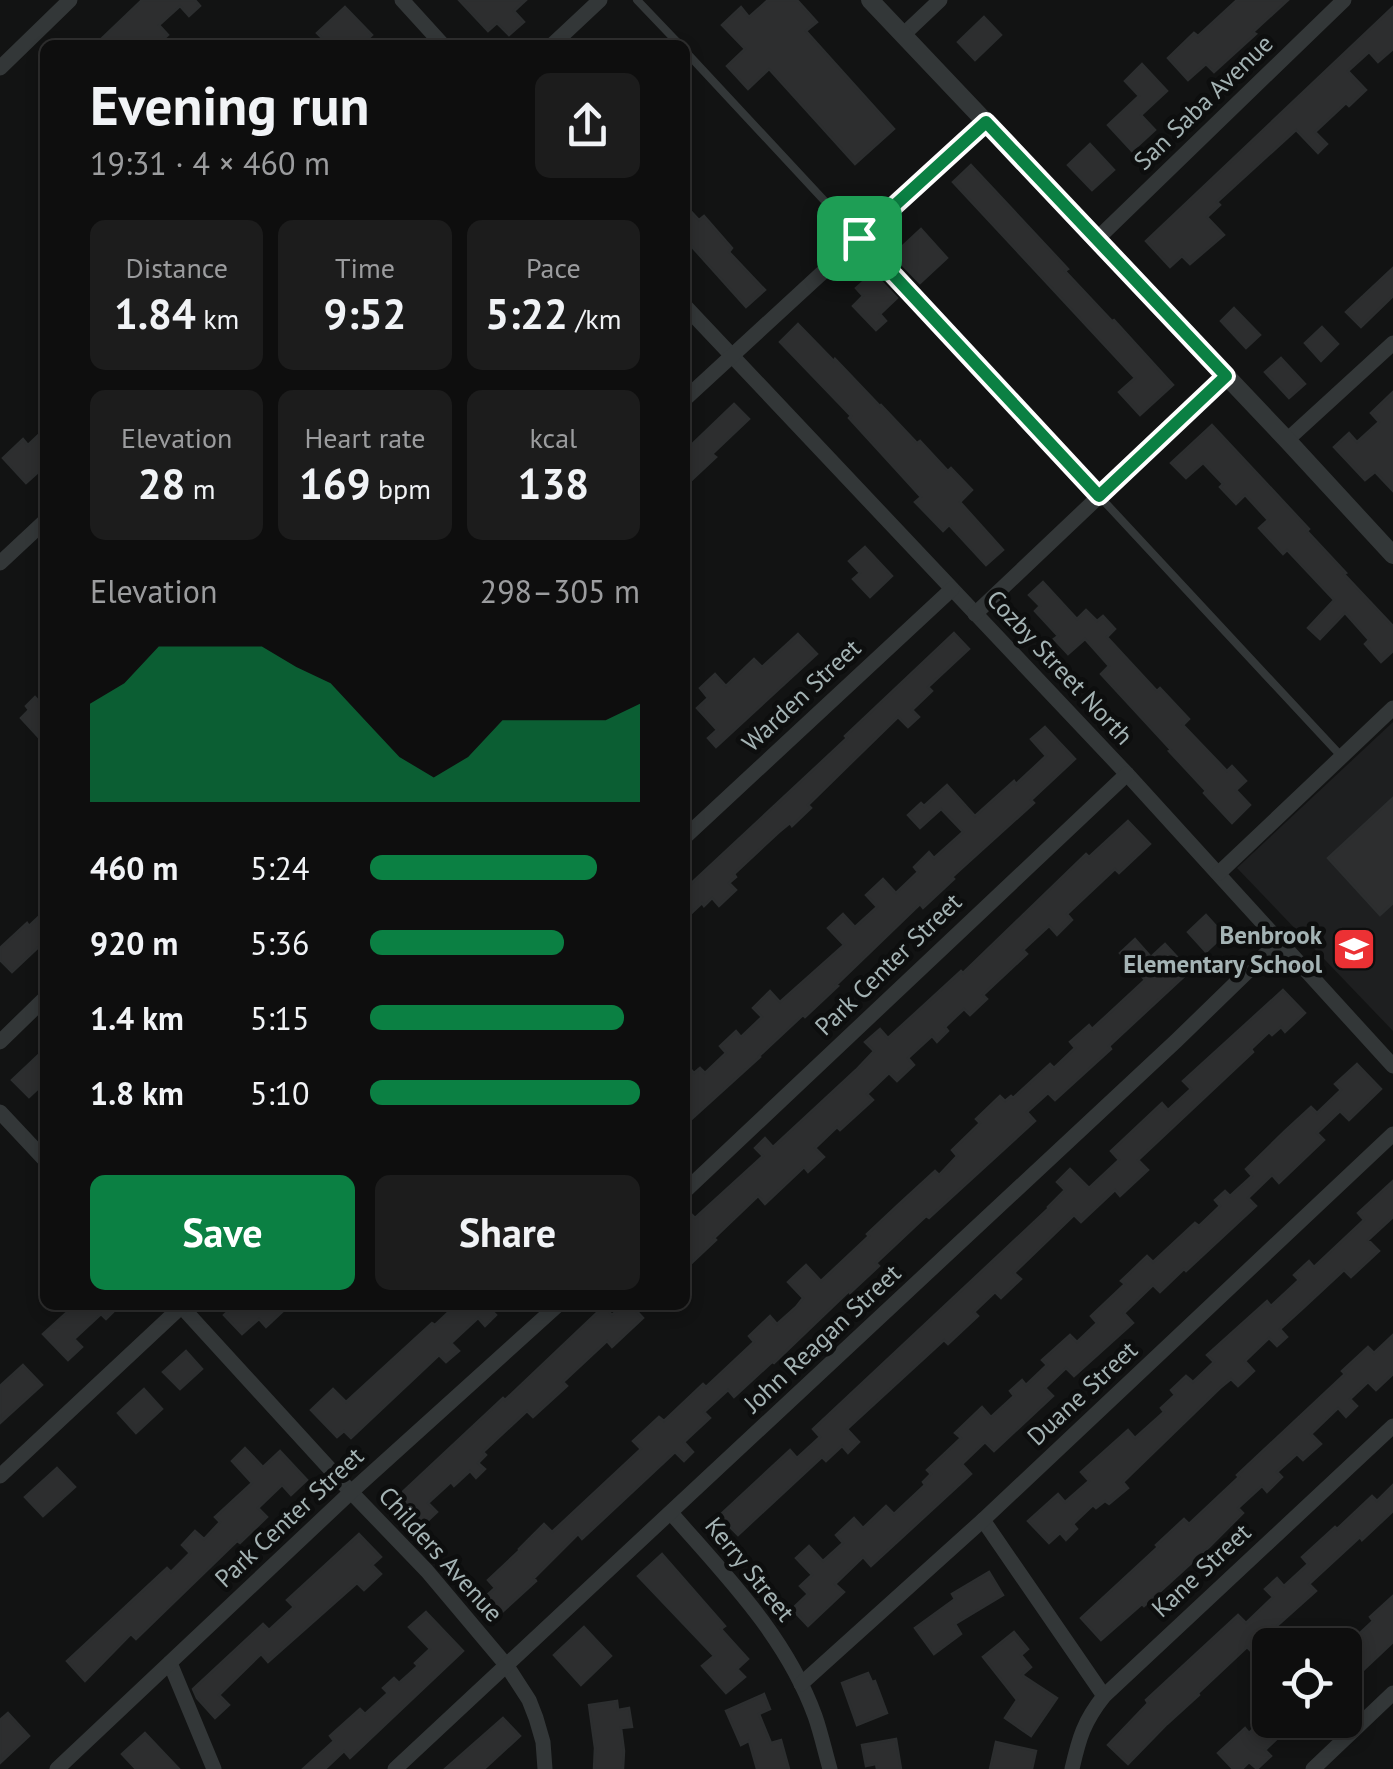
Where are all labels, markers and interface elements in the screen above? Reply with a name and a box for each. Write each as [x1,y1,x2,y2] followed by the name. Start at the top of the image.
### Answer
[1127,27,1279,177] street label: San Saba Avenue
[90,69,370,140] text: Evening run
[535,73,640,178] button: share
[90,142,330,184] text: 19:31 · 4 × 460 m
[817,196,902,281] pin
[832,211,887,266] icon: arrive
[125,249,228,286] text: Distance
[335,249,395,286] text: Time
[526,249,581,286] text: Pace
[114,286,196,341] text: 1.84
[324,286,406,341] text: 9:52
[485,286,568,341] text: 5:22
[196,300,239,337] text: km
[568,300,621,337] text: /km
[121,419,232,456] text: Elevation
[304,419,426,456] text: Heart rate
[529,419,577,456] text: kcal
[138,456,185,511] text: 28
[299,456,370,511] text: 169
[518,456,589,511] text: 138
[185,470,216,507] text: m
[370,470,431,507] text: bpm
[90,570,217,612] text: Elevation
[480,570,640,612] text: 298–305 m
[980,583,1140,751] street label: Cozby Street North
[735,631,867,758] street label: Warden Street
[90,847,178,889] text: 460 m
[250,847,309,889] text: 5:24
[808,886,968,1042] street label: Park Center Street
[1123,919,1323,980] place label: Benbrook Elementary School
[90,922,178,964] text: 920 m
[250,922,309,964] text: 5:36
[1331,926,1377,972] school or university icon: Benbrook Elementary School
[90,997,184,1039] text: 1.4 km
[250,997,309,1039] text: 5:15
[90,1072,184,1114] text: 1.8 km
[250,1072,309,1114] text: 5:10
[90,1175,355,1290] button: Save
[375,1175,640,1290] button: Share
[736,1257,908,1420] street label: John Reagan Street
[1020,1334,1144,1452] street label: Duane Street
[208,1440,370,1594] street label: Park Center Street
[372,1480,510,1628] street label: Childers Avenue
[698,1510,802,1628] street label: Kerry Street
[1145,1516,1258,1624] street label: Kane Street
[1252,1628,1362,1738] map controls
[1252,1628,1362,1738] button: locate

